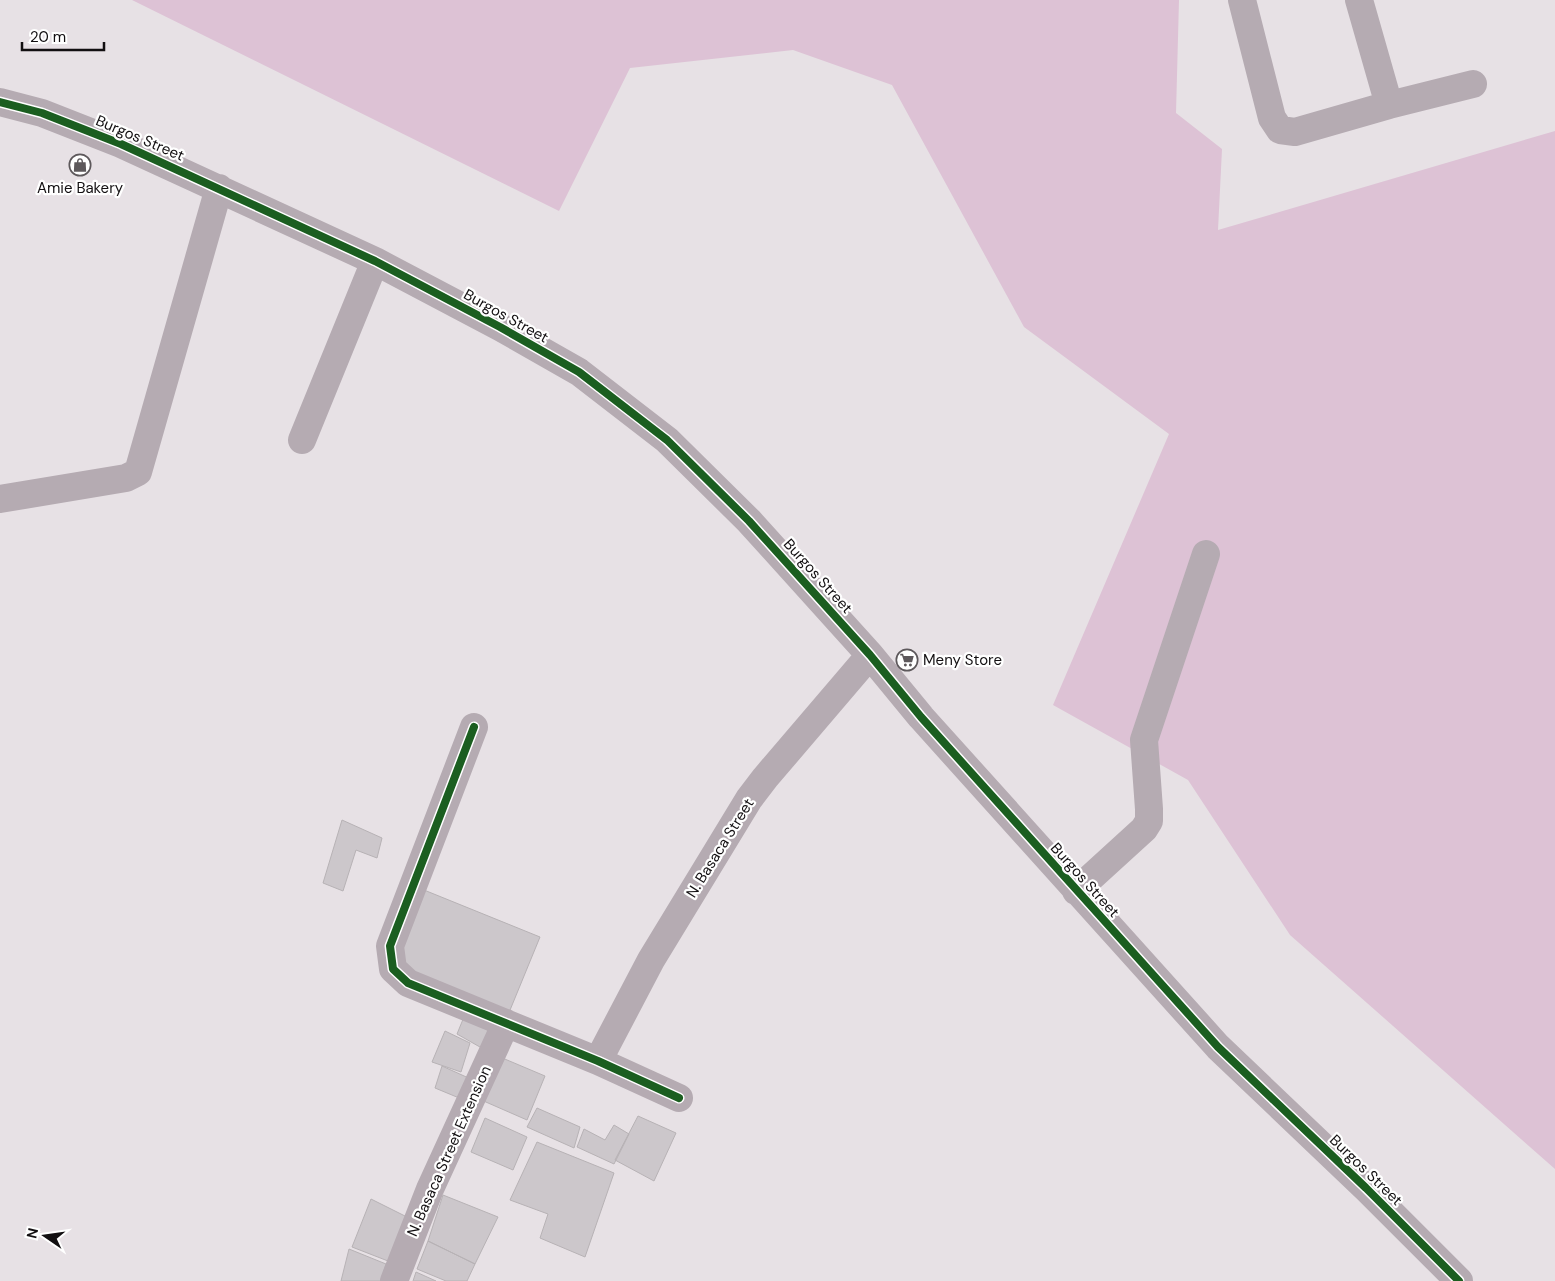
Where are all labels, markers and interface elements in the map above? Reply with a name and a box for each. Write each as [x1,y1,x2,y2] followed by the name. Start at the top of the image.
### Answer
[22,20,105,52] scale bar
[30,27,66,47] text: 20 m
[93,110,187,166] street label: Burgos Street
[68,153,92,177] shop icon: Amie Bakery
[37,178,124,198] place label: Amie Bakery
[460,284,552,348] street label: Burgos Street
[779,534,857,618] street label: Burgos Street
[895,648,919,672] supermarket icon: Meny Store
[923,650,1002,670] place label: Meny Store
[681,794,759,901] street label: N. Basaca Street
[1046,838,1124,922] street label: Burgos Street
[402,1063,496,1239] street label: N. Basaca Street Extension
[1325,1130,1407,1210] street label: Burgos Street
[20,1211,70,1261] north arrow
[22,1226,42,1240] text: N

